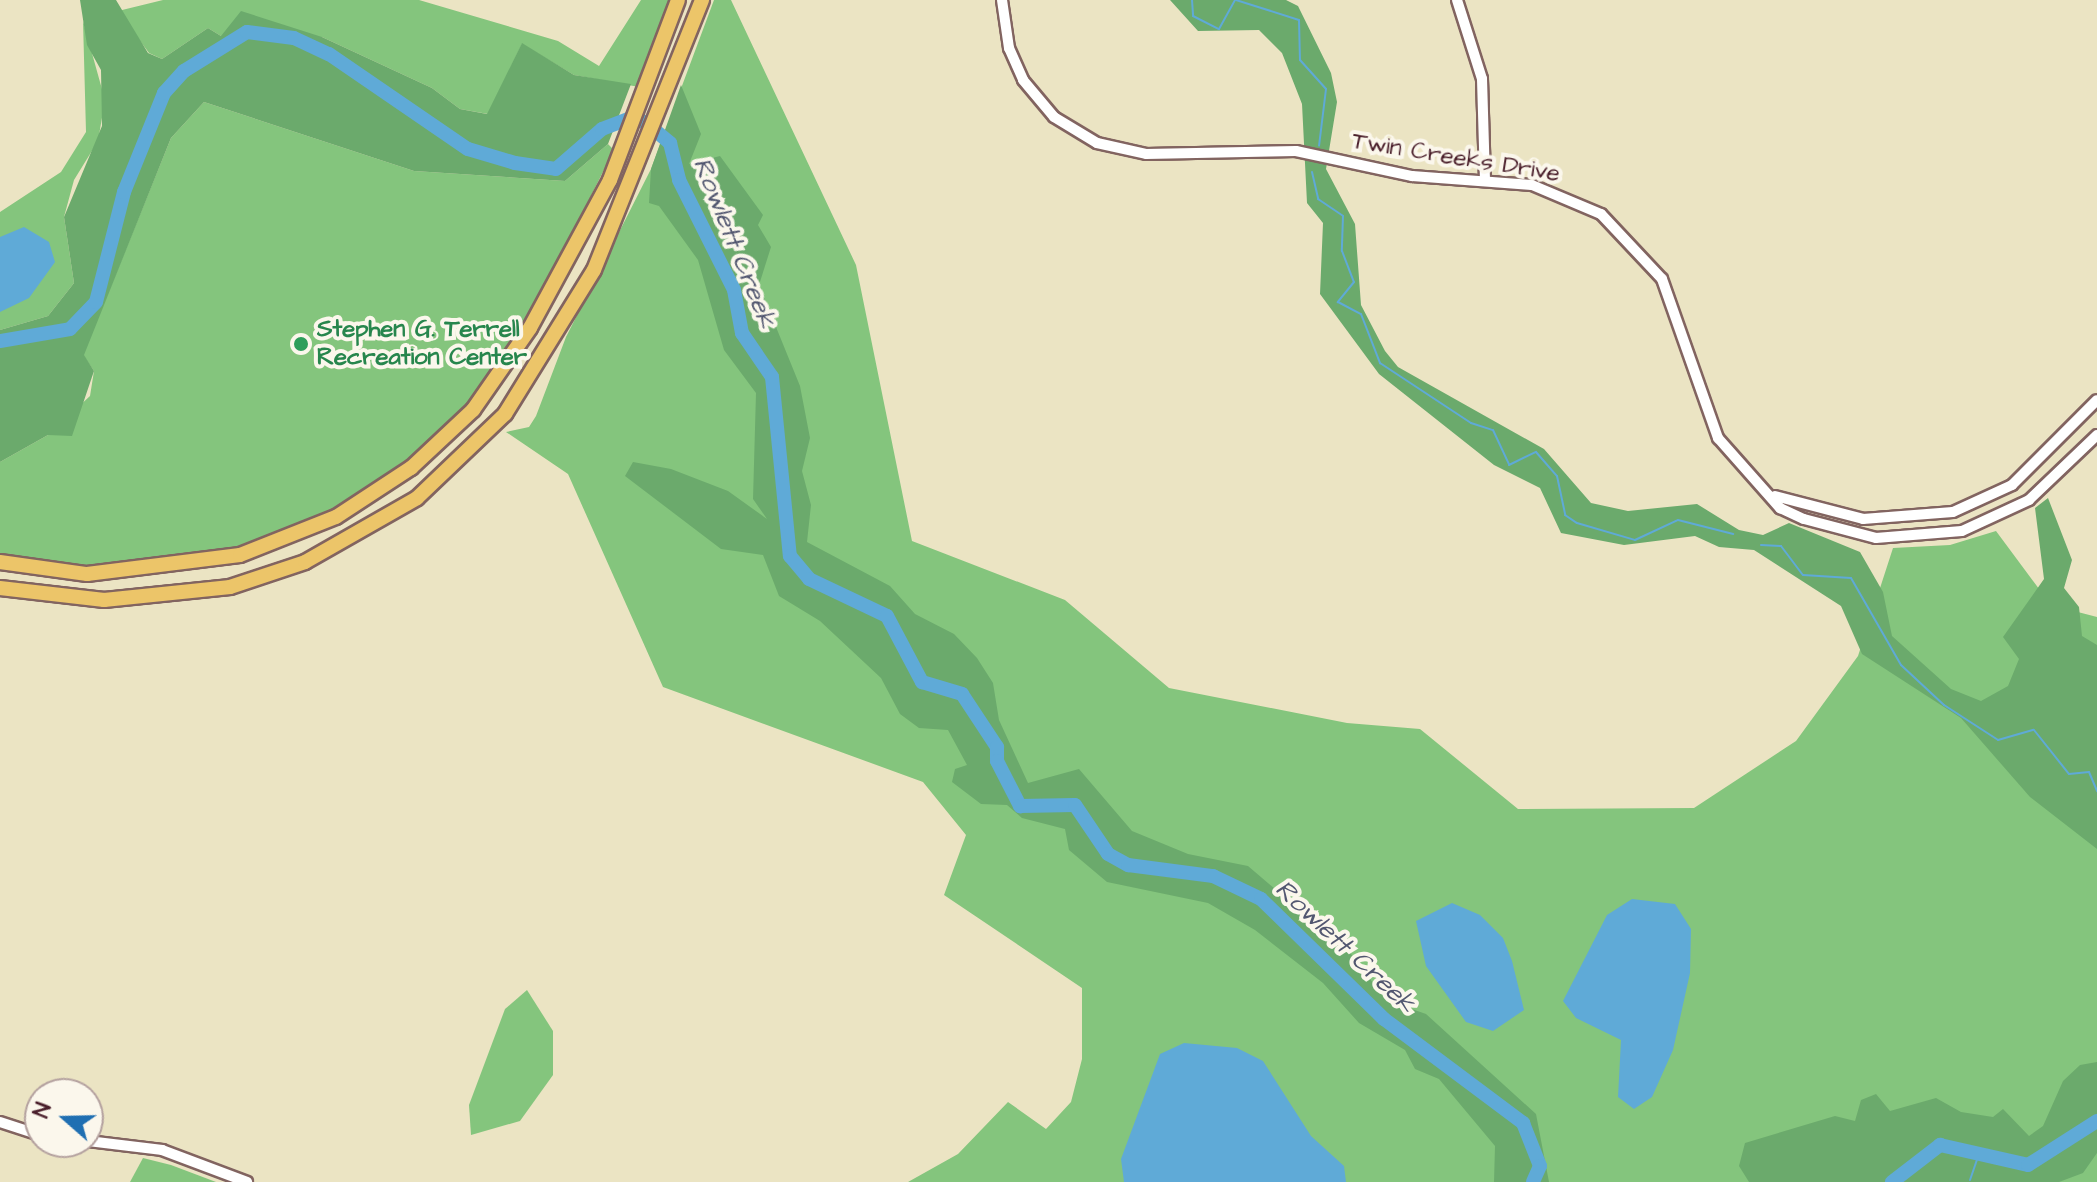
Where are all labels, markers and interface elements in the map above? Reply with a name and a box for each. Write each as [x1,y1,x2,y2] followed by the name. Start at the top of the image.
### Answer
[1350,127,1562,189] street label: Twin Creeks Drive
[686,153,782,333] water label: Rowlett Creek
[317,316,527,372] place label: Stephen G. Terrell Recreation Center
[292,335,310,353] marker: Stephen G. Terrell Recreation Center
[1268,874,1422,1020] water label: Rowlett Creek
[24,1078,104,1158] north arrow
[26,1099,60,1122] text: N

